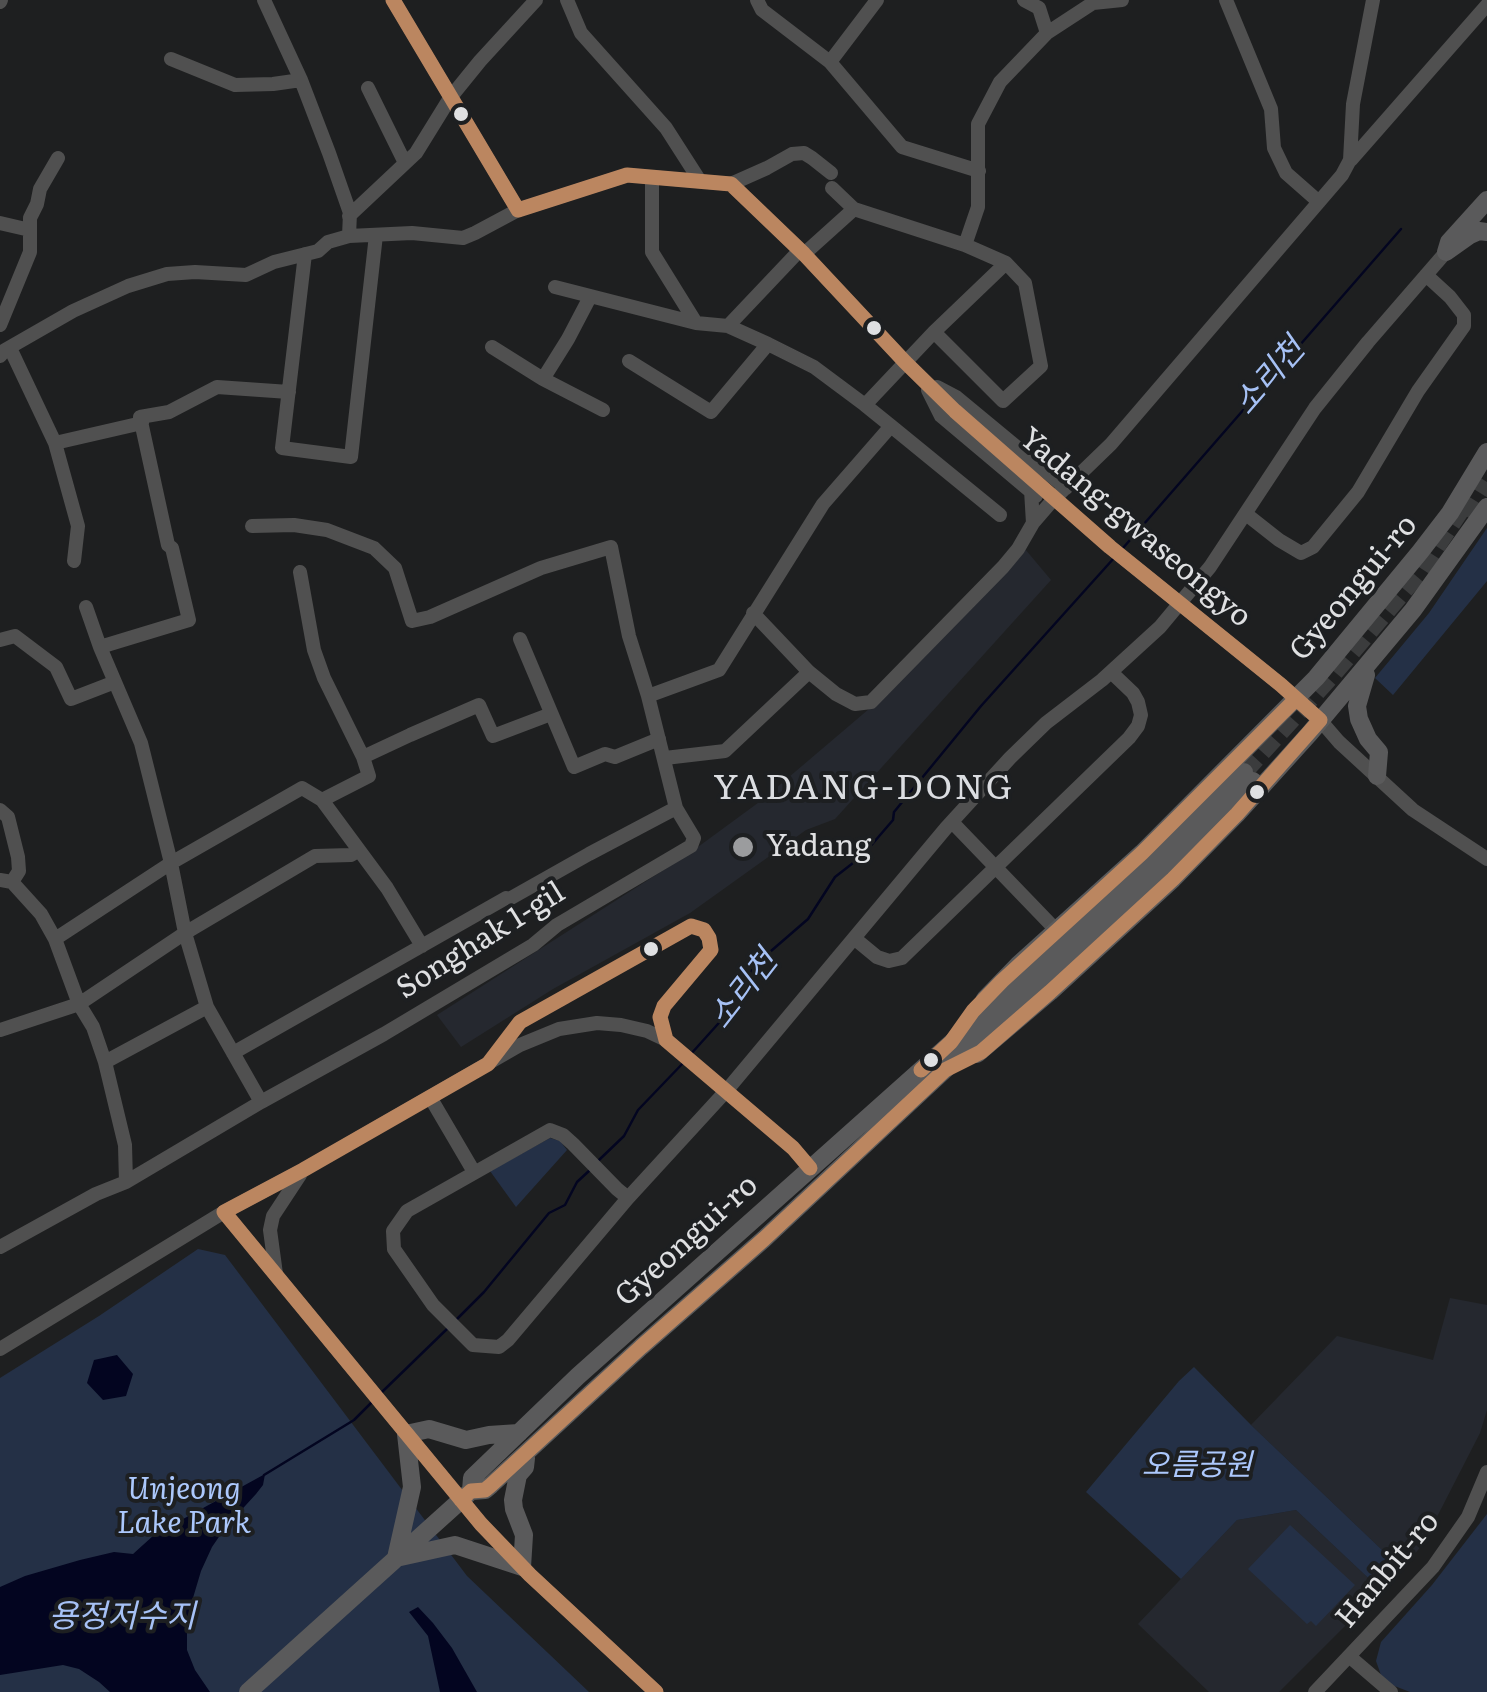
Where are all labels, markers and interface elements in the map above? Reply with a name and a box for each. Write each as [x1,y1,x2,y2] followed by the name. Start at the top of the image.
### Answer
[451,104,471,124] unlabelled marker
[864,318,884,338] unlabelled marker
[1227,331,1313,423] water label: 소리천
[1012,421,1258,635] street label: Yadang-gwaseongyo
[1283,508,1425,668] street label: Gyeongui-ro
[713,768,1015,810] district label: YADANG-DONG
[1247,782,1267,802] unlabelled marker
[766,829,871,865] place label: Yadang
[730,834,756,860] marker: Yadang
[390,875,572,1007] street label: Songhak 1-gil
[641,939,661,959] unlabelled marker
[702,943,786,1037] water label: 소리천
[921,1050,941,1070] unlabelled marker
[608,1168,766,1314] street label: Gyeongui-ro
[1142,1448,1252,1484] park label: 오름공원
[117,1472,251,1542] park label: Unjeong Lake Park
[1329,1504,1447,1636] street label: Hanbit-ro
[48,1599,196,1637] water label: 용정저수지

